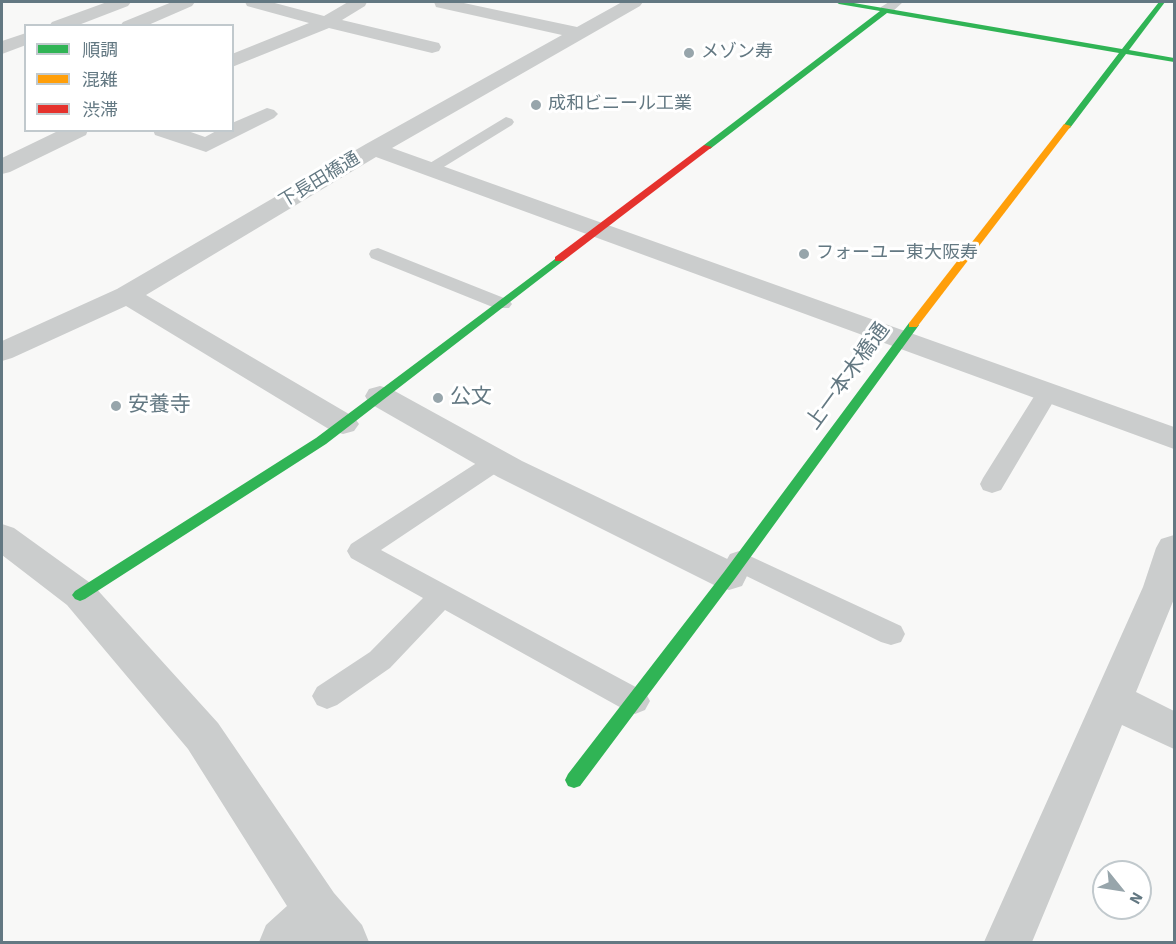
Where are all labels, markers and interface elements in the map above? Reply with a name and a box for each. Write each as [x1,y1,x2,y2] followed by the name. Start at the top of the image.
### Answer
[24,24,234,132] legend
[82,38,118,63] text: 順調
[701,42,773,64] place label: メゾン寿
[682,46,696,60] marker: メゾン寿
[82,68,118,93] text: 混雑
[548,94,692,116] place label: 成和ビニール工業
[82,98,118,123] text: 渋滞
[529,98,543,112] marker: 成和ビニール工業
[276,149,364,213] street label: 下長田橋通
[816,243,978,265] place label: フォーユー東大阪寿
[797,247,811,261] marker: フォーユー東大阪寿
[802,319,896,435] street label: 上一本木橋通
[450,385,492,411] place label: 公文
[431,391,445,405] marker: 公文
[128,393,191,419] place label: 安養寺
[109,399,123,413] marker: 安養寺
[1092,860,1152,920] north arrow
[1124,888,1148,908] text: N

